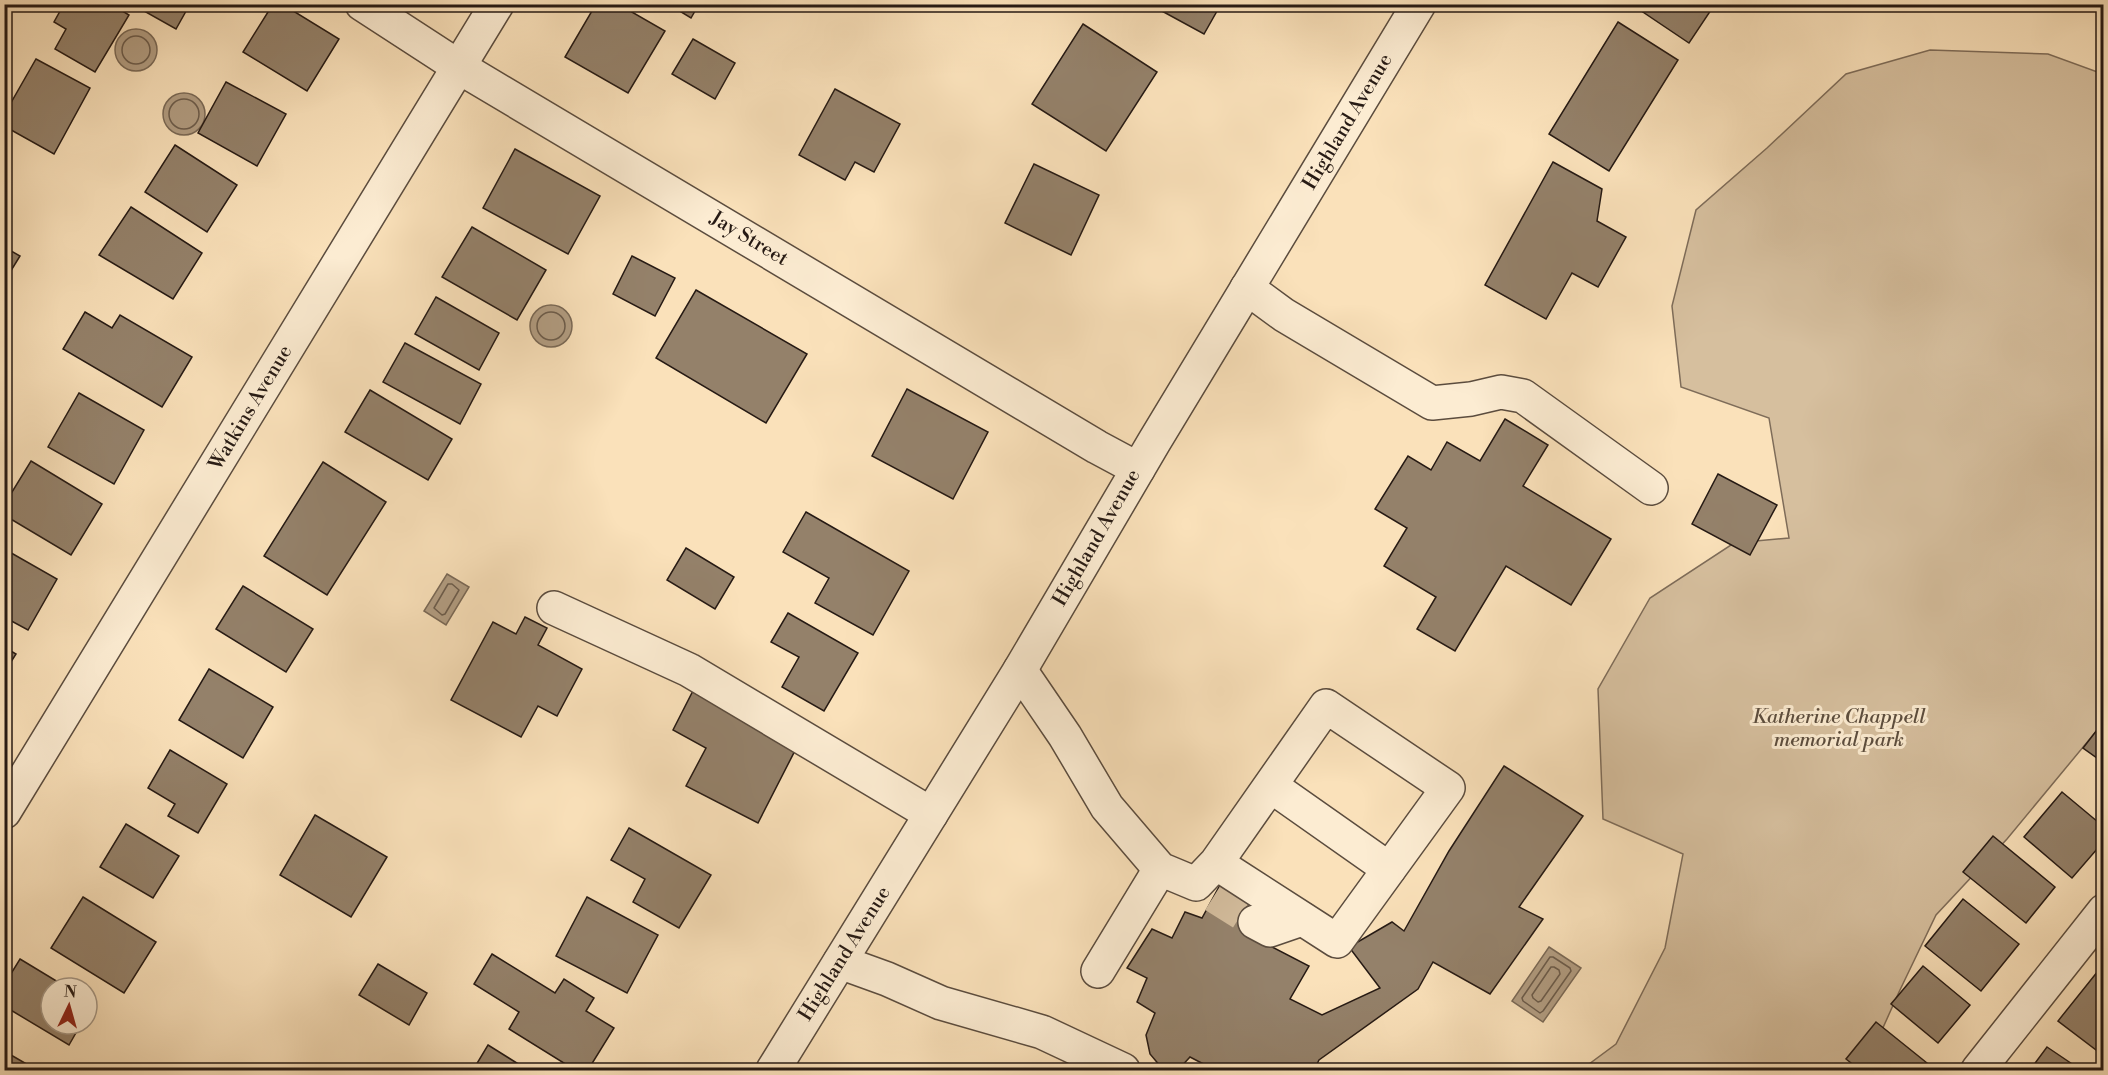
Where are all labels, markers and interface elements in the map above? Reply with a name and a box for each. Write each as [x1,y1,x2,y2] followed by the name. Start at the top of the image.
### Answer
[1298,49,1398,195] street label: Highland Avenue
[705,205,793,272] street label: Jay Street
[203,341,298,476] street label: Watkins Avenue
[1048,465,1146,611] street label: Highland Avenue
[1752,705,1926,753] park label: Katherine Chappell memorial park
[794,882,896,1026] street label: Highland Avenue
[39,976,99,1036] north arrow
[63,982,78,1003] text: N

